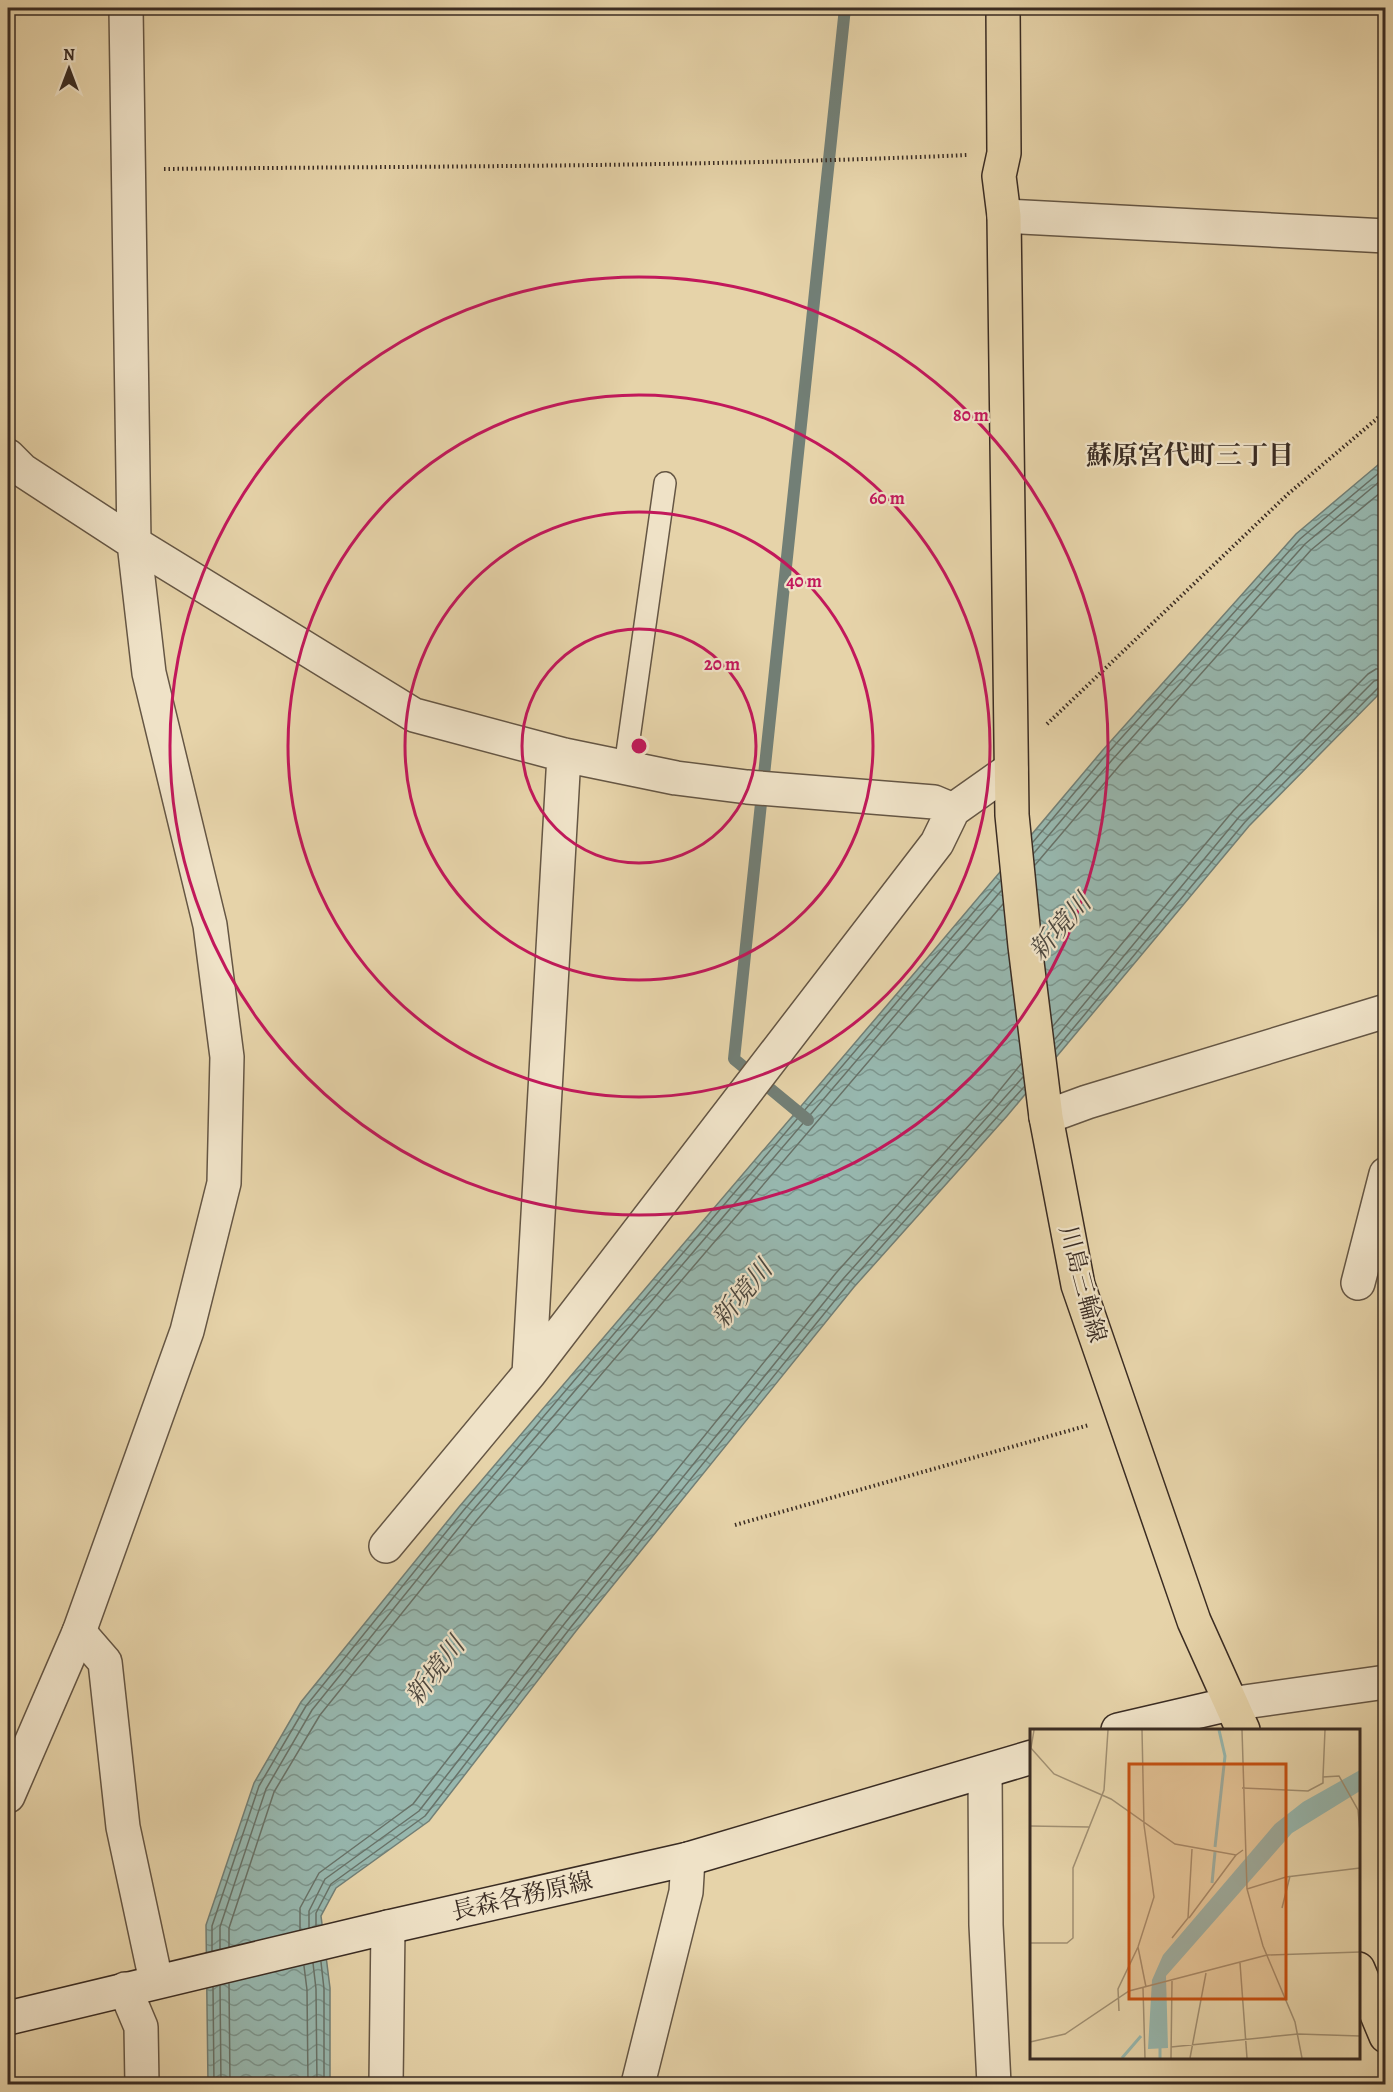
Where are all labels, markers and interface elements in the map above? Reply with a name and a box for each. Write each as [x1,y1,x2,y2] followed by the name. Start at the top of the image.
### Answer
[39,39,99,99] north arrow
[63,44,75,66] text: N
[953,403,989,427] text: 80 m
[1086,438,1294,473] district label: 蘇原宮代町三丁目
[869,486,905,510] text: 60 m
[786,569,822,593] text: 40 m
[704,652,740,676] text: 20 m
[629,736,649,756] centre of rings
[1021,884,1101,968] water label: 新境川
[1052,1222,1114,1346] street label: 川島三輪線
[704,1251,782,1335] water label: 新境川
[397,1627,475,1713] water label: 新境川
[1030,1729,1360,2059] inset map
[448,1864,596,1928] street label: 長森各務原線

